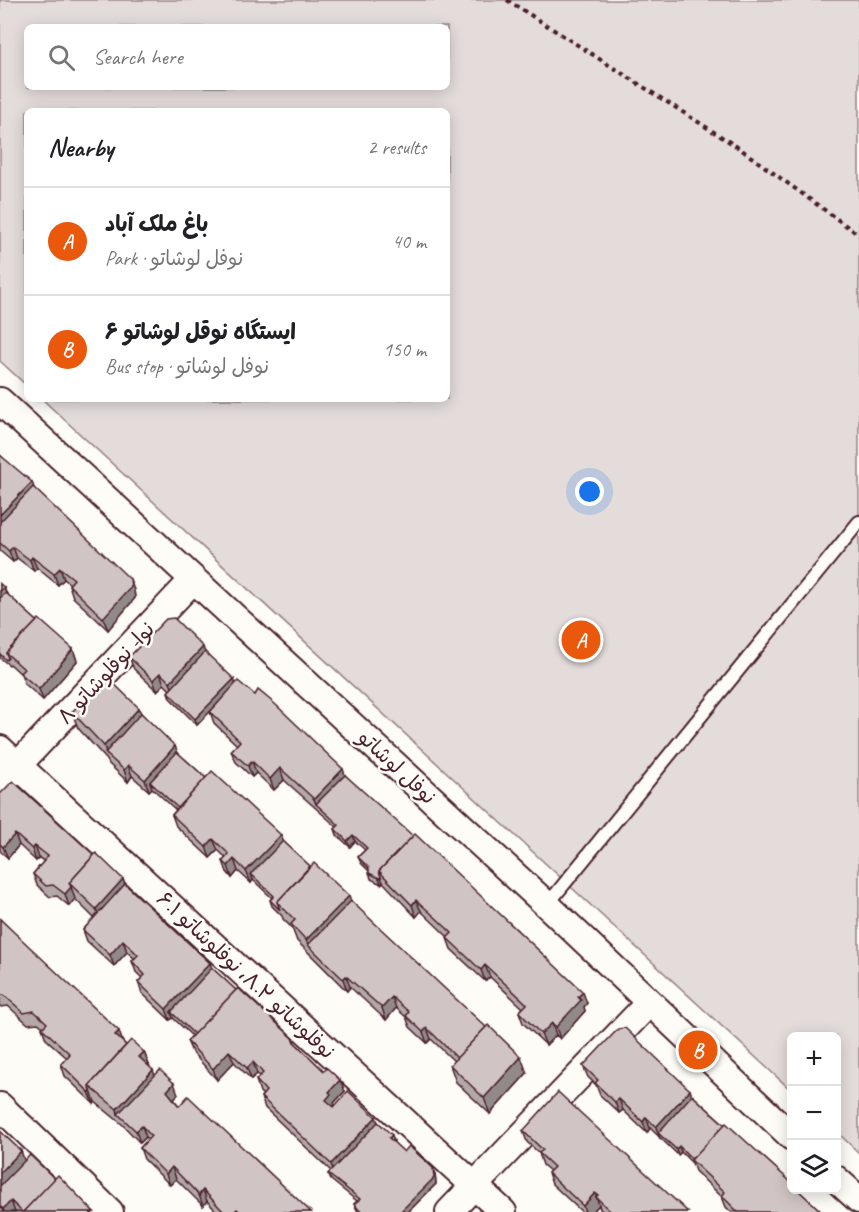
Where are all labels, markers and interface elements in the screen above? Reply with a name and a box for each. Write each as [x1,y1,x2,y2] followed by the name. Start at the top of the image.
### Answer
[24,24,450,90] search box
[45,41,78,74] icon: search
[93,43,183,71] text: Search here
[48,131,113,164] text: Nearby
[367,135,426,160] text: 2 results
[105,210,208,238] text: باغ ملک آباد
[62,229,73,254] text: A
[392,229,426,254] text: 40 m
[105,246,243,271] text: Park · نوفل لوشاتو
[105,318,296,346] text: ایستگاه نوقل لوشاتو ۶
[62,337,73,362] text: B
[383,337,426,362] text: 150 m
[105,354,269,379] text: Bus stop · نوفل لوشاتو
[575,477,604,506] your location
[52,616,160,730] street label: نوا- نوفلوشاتو ۸
[562,618,600,662] pin: A
[351,723,442,811] street label: نوفل لوشاتو
[151,886,341,1064] street label: نوفلوشاتو ۸.۲، نوفلوشاتو ۶.۱
[678,1028,718,1072] pin: B
[787,1032,841,1194] map controls
[787,1032,841,1086] button: +
[787,1086,841,1140] button: −
[787,1140,841,1194] button: layers

